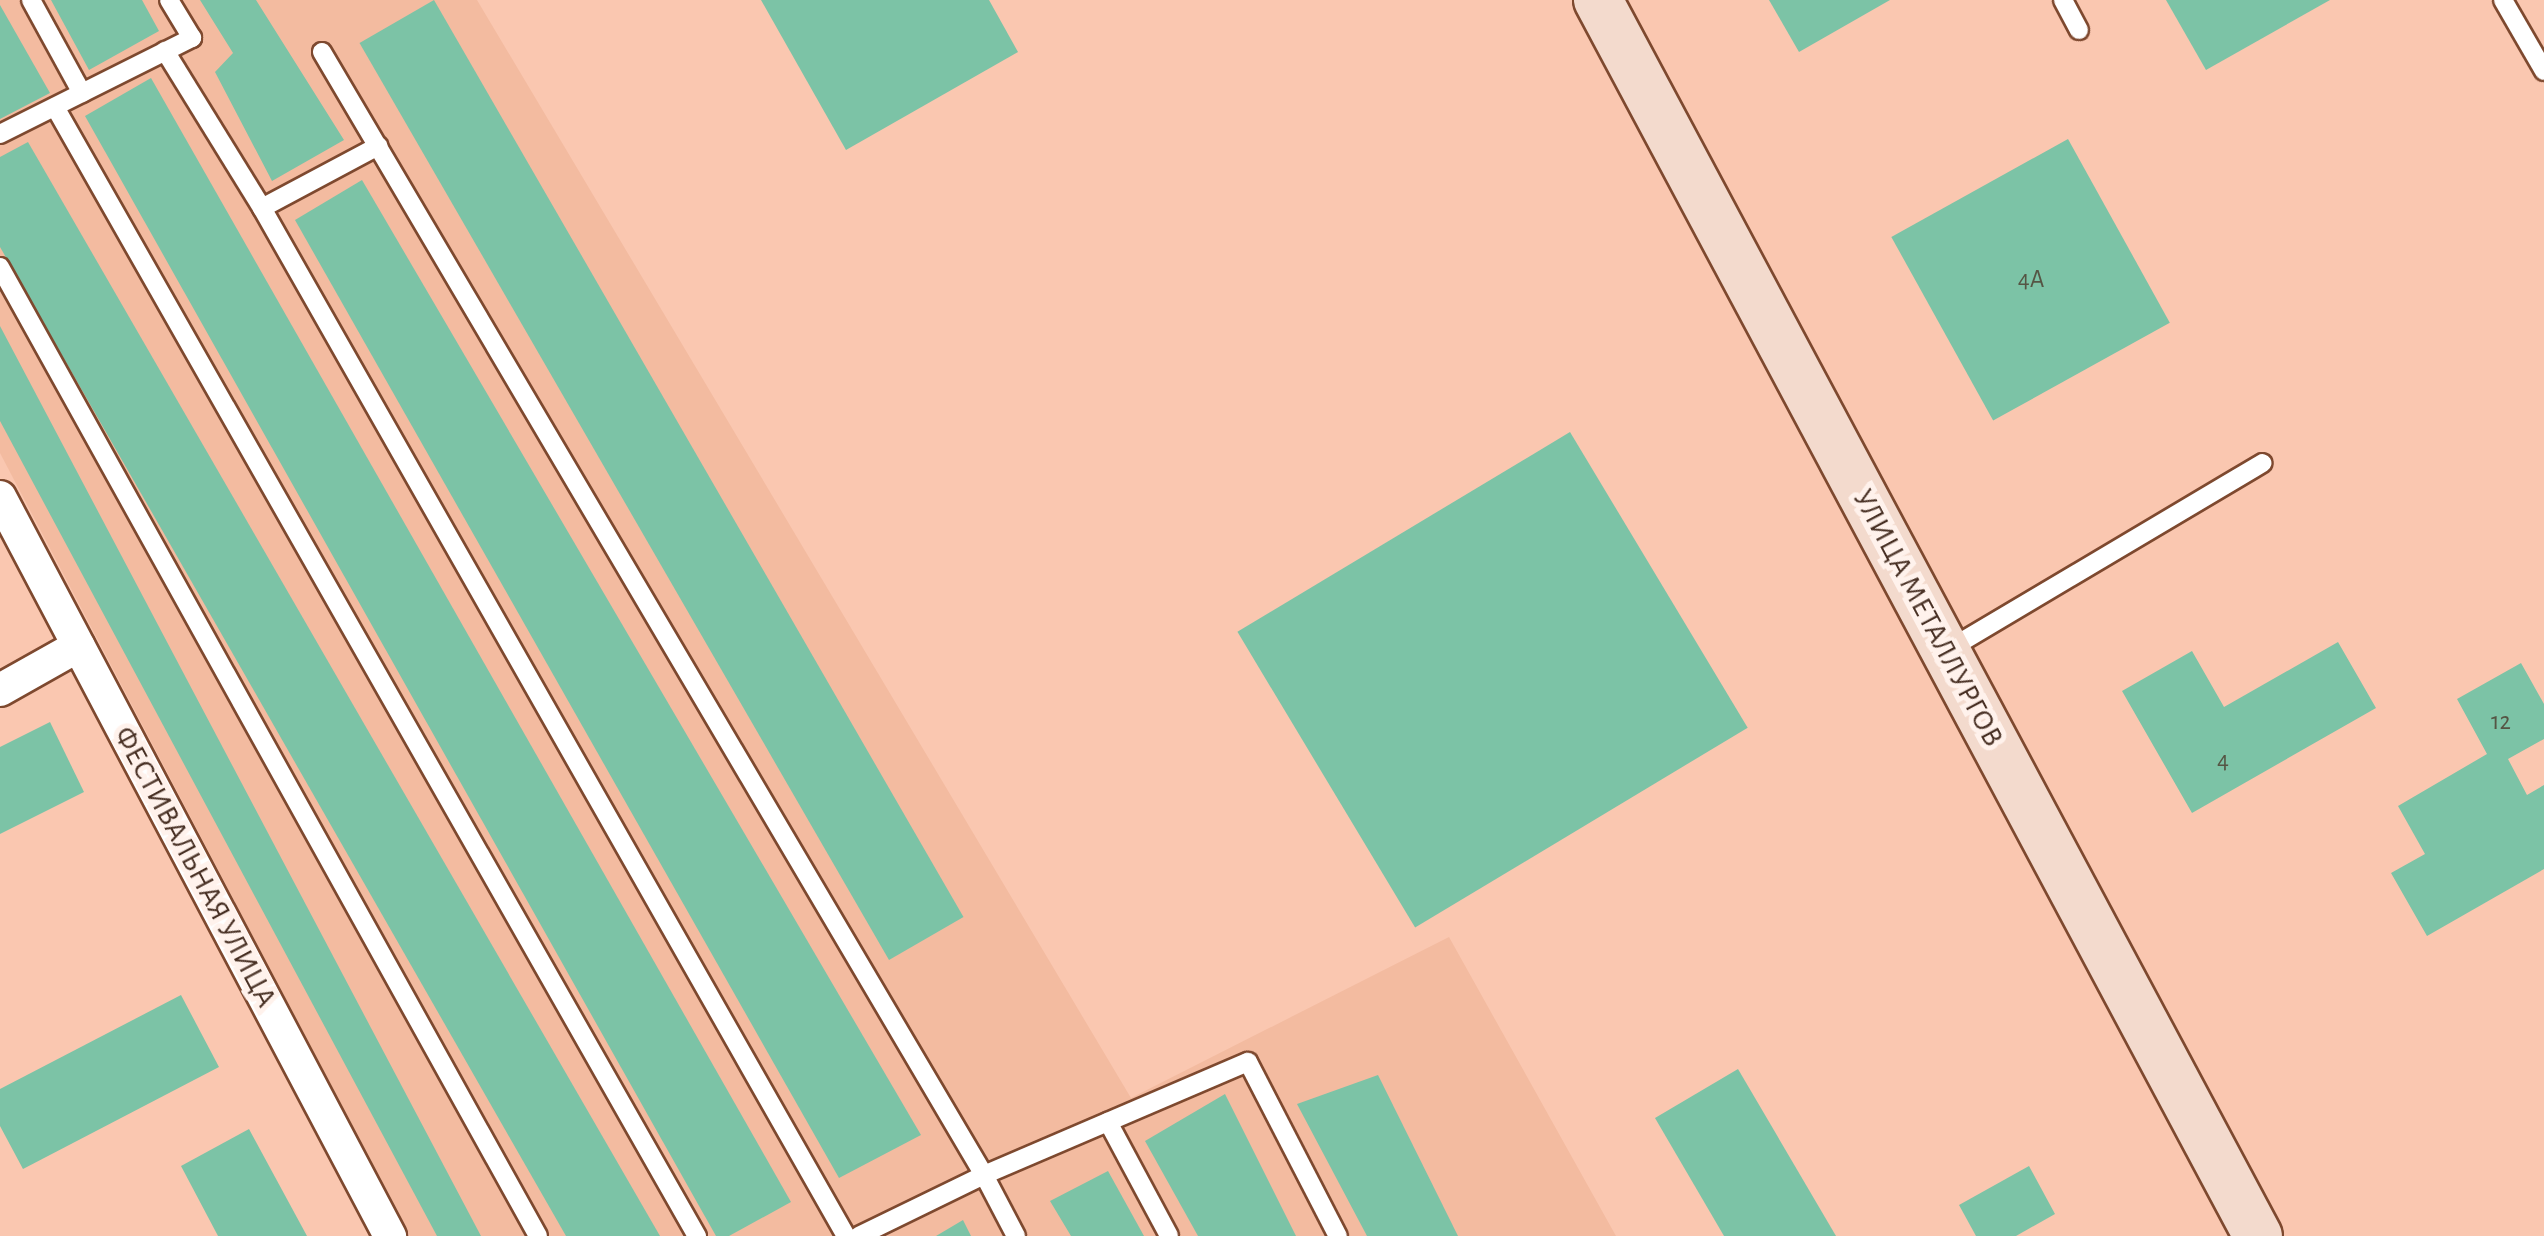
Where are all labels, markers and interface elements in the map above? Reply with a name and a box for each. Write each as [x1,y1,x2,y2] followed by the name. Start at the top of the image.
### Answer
[2018,265,2044,295] house number: 4А
[1845,483,2011,753] street label: УЛИЦА МЕТАЛЛУРГОВ
[2491,707,2511,737] house number: 12
[106,721,284,1013] street label: ФЕСТИВАЛЬНАЯ УЛИЦА
[2217,746,2229,776] house number: 4

